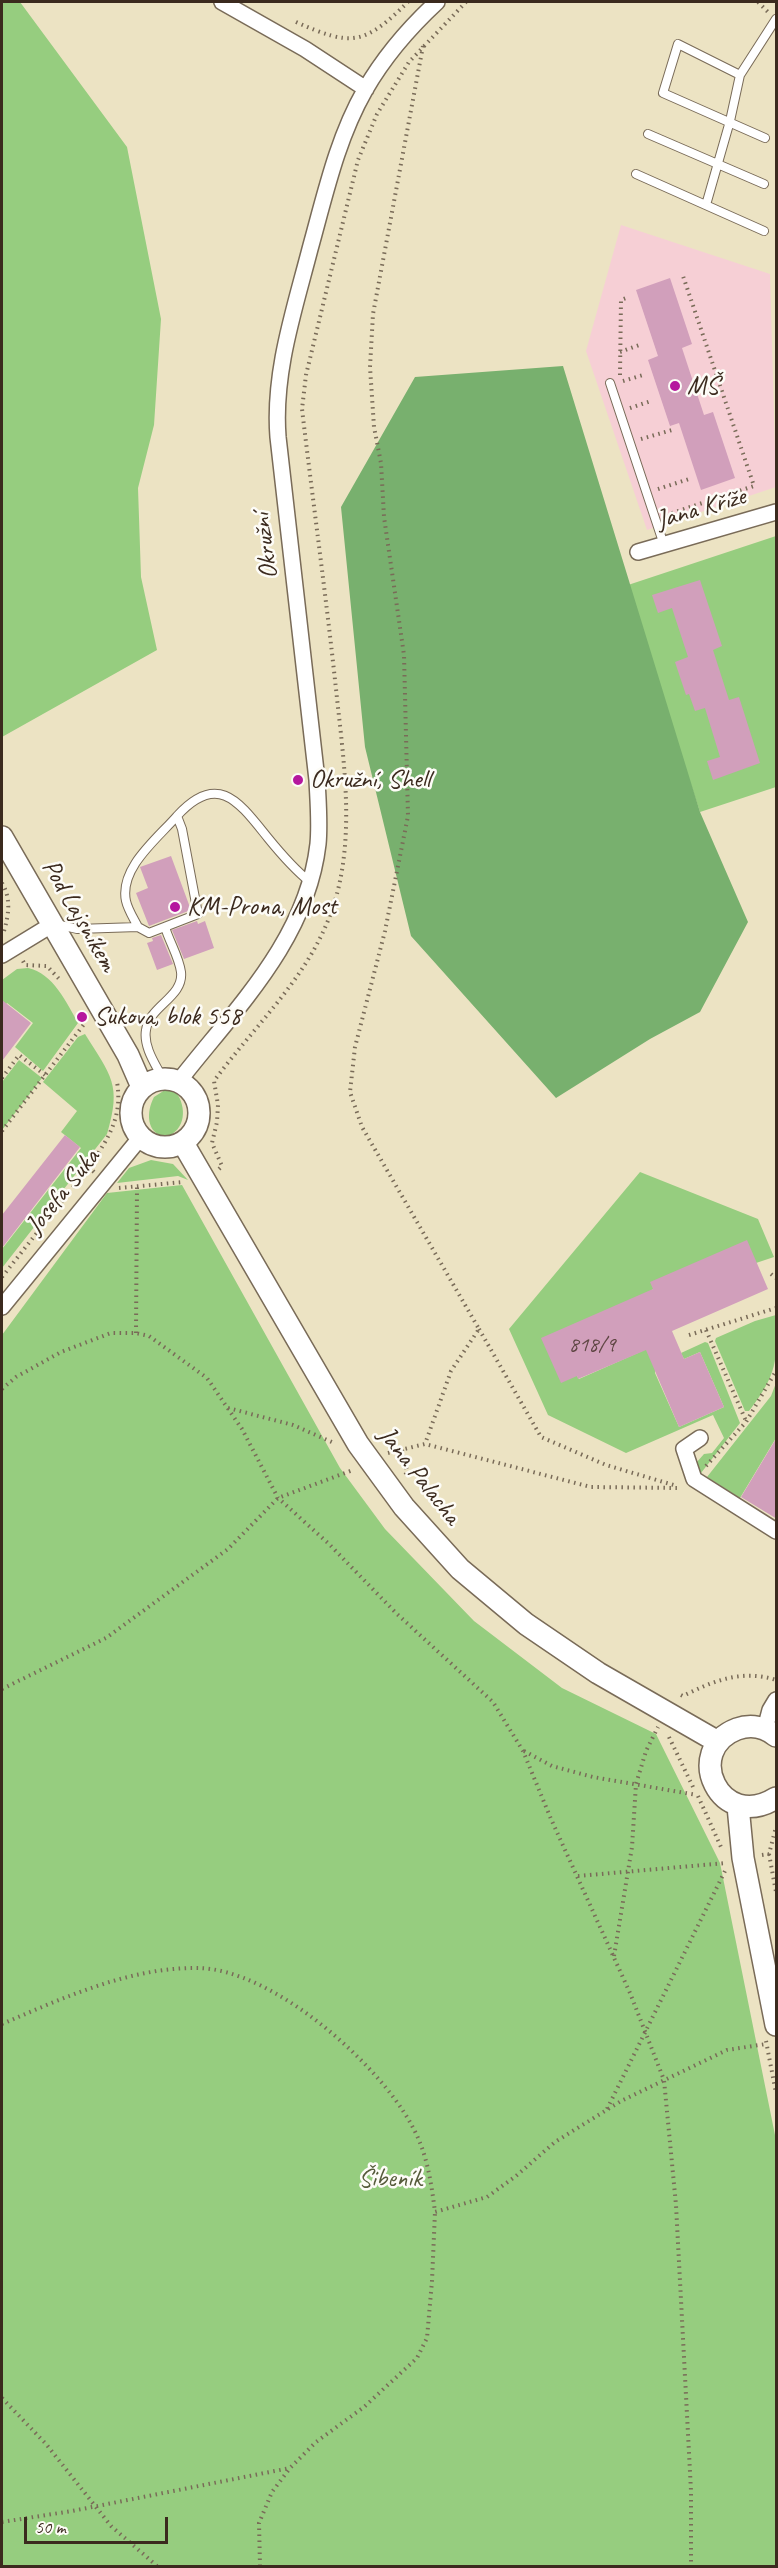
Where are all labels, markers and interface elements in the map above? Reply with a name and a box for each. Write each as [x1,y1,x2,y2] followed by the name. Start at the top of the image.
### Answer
[687,370,718,402] place label: MŠ
[668,379,682,393] marker: MŠ
[653,481,749,537] street label: Jana Kříže
[246,511,286,581] street label: Okružní
[310,764,430,796] place label: Okružní, Shell
[291,773,305,787] marker: Okružní, Shell
[34,854,124,978] street label: Pod Lajsníkem
[187,891,337,923] place label: KM-Prona, Most
[168,900,182,914] marker: KM-Prona, Most
[94,1001,241,1033] place label: Sukova, blok 558
[75,1010,89,1024] marker: Sukova, blok 558
[19,1143,107,1241] street label: Josefa Suka
[569,1332,615,1358] house number: 818/9
[371,1421,467,1531] street label: Jana Palacha
[358,2163,422,2195] park label: Šibeník
[27,2505,171,2543] scale bar
[35,2516,66,2538] text: 50 m

